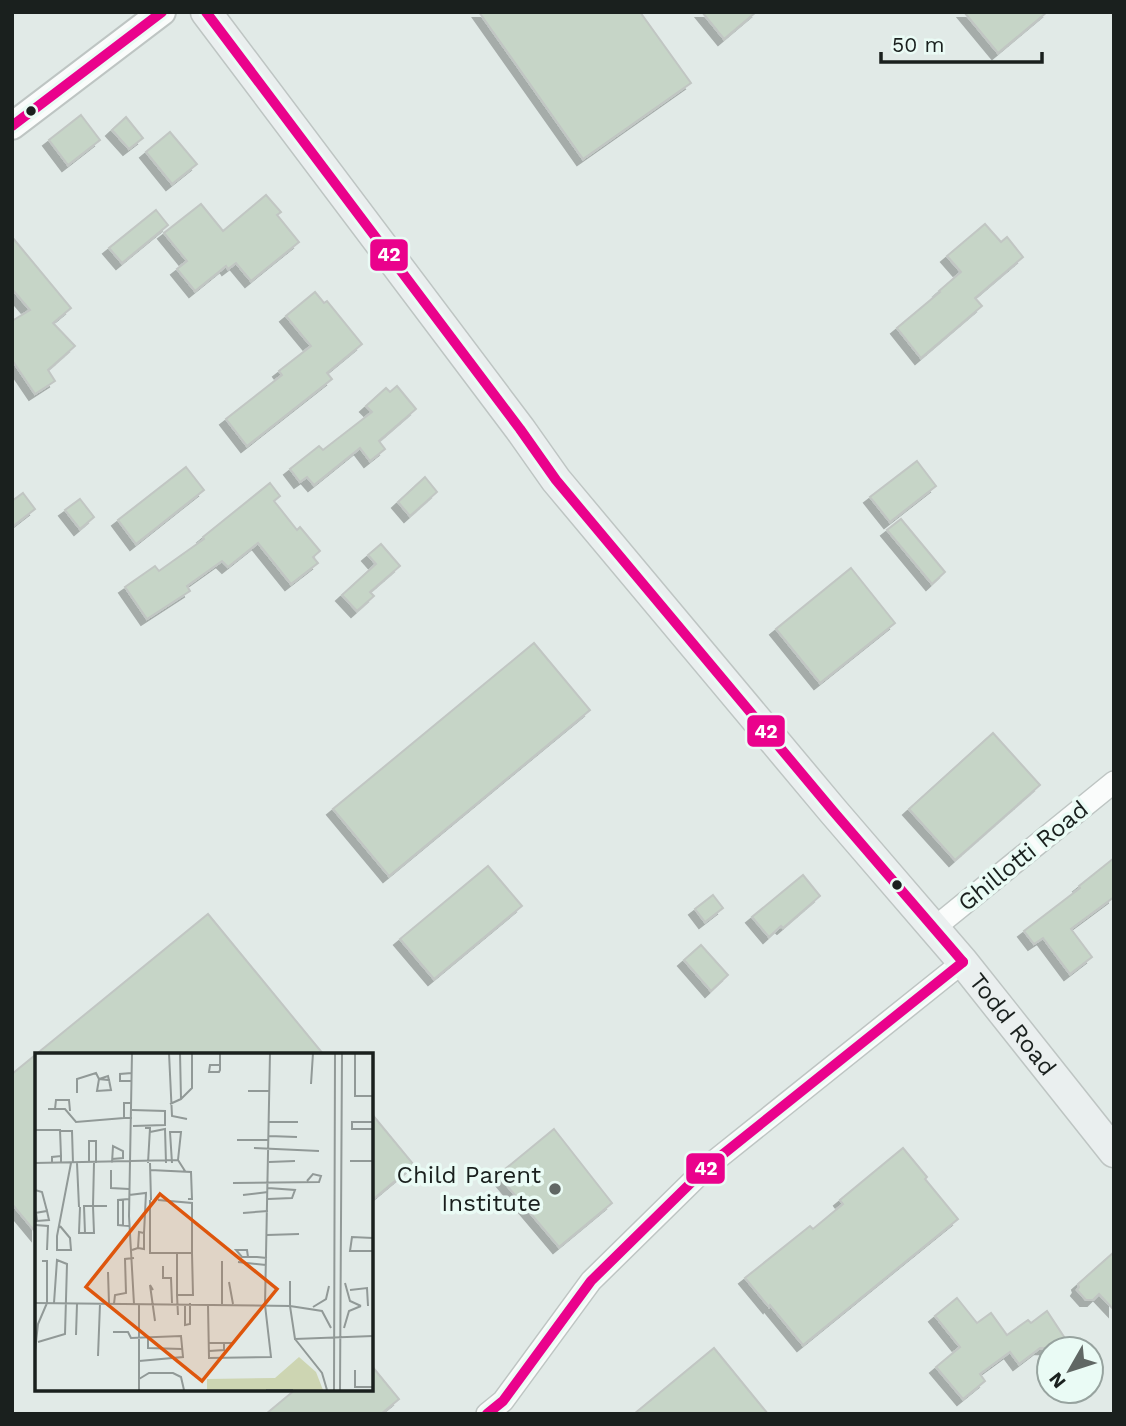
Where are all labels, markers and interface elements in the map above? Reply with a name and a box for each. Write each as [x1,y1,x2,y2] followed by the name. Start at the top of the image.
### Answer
[881,21,1042,65] scale bar
[892,32,944,57] text: 50 m
[24,104,38,118] unlabelled marker
[369,238,409,272] line badge: 42
[377,243,401,266] text: 42
[746,714,786,748] line badge: 42
[754,720,778,743] text: 42
[952,795,1094,917] street label: Ghillotti Road
[890,878,904,892] unlabelled marker
[963,967,1062,1081] street label: Todd Road
[35,1053,373,1391] inset map
[685,1152,726,1185] line badge: 42
[694,1157,718,1180] text: 42
[396,1161,541,1217] place label: Child Parent Institute
[547,1181,563,1197] marker: Child Parent Institute
[1035,1335,1105,1405] north arrow
[1044,1368,1071,1393] text: N

